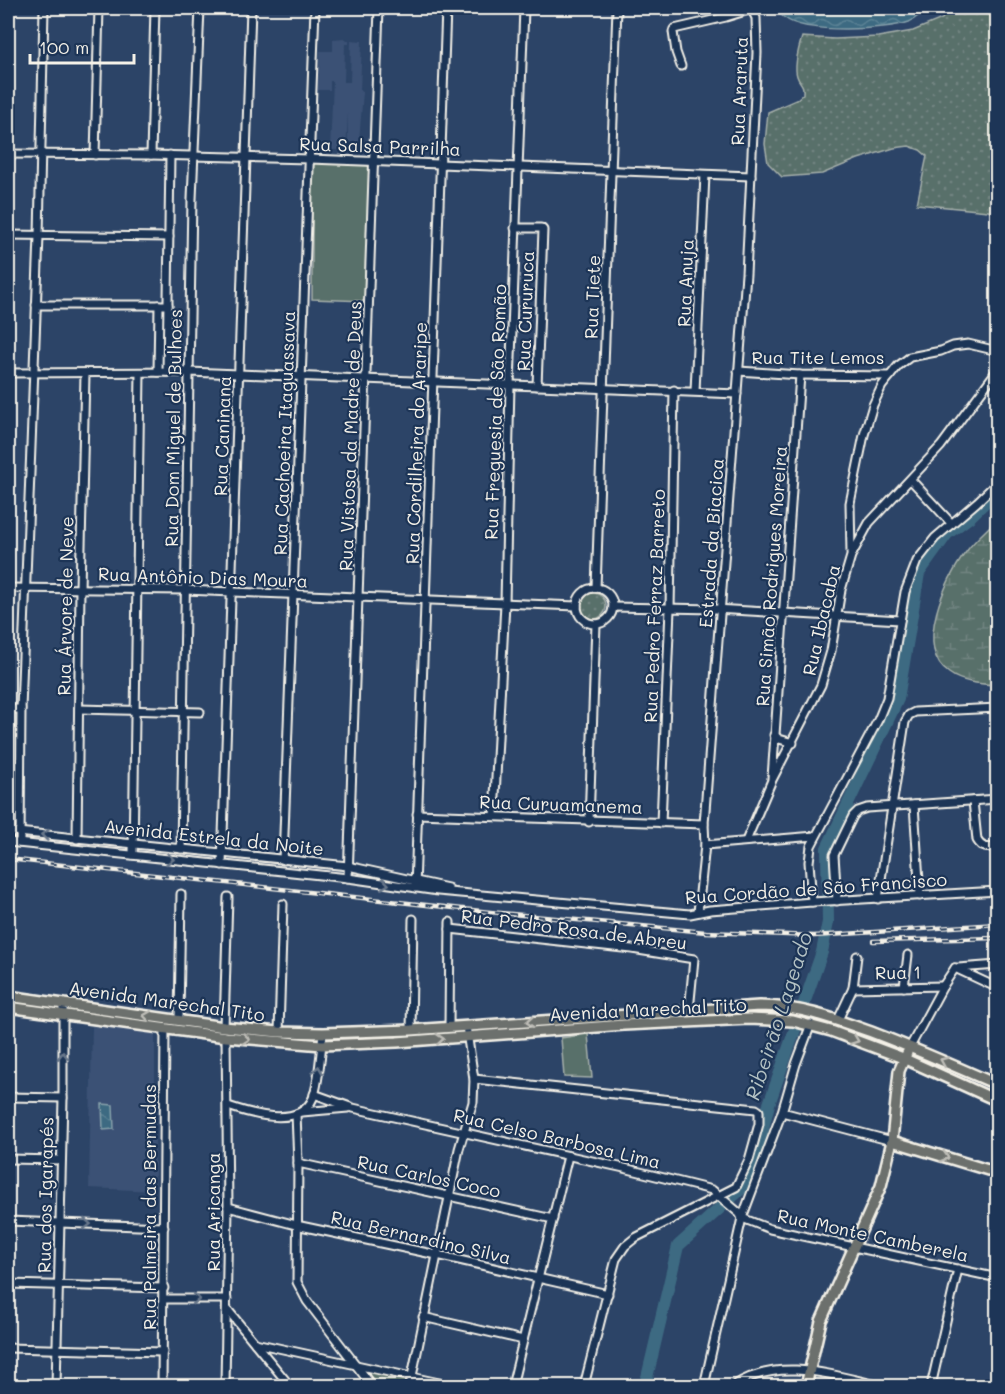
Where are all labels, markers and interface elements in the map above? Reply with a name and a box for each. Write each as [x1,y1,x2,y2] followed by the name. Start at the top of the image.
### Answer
[30,27,134,65] scale bar
[39,35,89,59] text: 100 m
[725,36,753,146] street label: Rua Araruta
[299,131,461,161] street label: Rua Salsa Parrilha
[671,239,699,327] street label: Rua Anuja
[511,250,539,372] street label: Rua Cururuca
[579,255,605,339] street label: Rua Tiete
[479,283,511,540] street label: Rua Freguesia de São Romão
[333,301,367,571] street label: Rua Vistosa da Madre de Deus
[159,309,187,547] street label: Rua Dom Miguel de Bulhoes
[268,310,300,556] street label: Rua Cachoeira Itaguassava
[400,321,432,565] street label: Rua Cordilheira do Araripe
[751,345,885,369] street label: Rua Tite Lemos
[208,375,236,497] street label: Rua Caninana
[750,445,792,707] street label: Rua Simão Rodrigues Moreira
[693,457,729,629] street label: Estrada da Biacica
[638,488,670,723] street label: Rua Pedro Ferraz Barreto
[51,516,79,696] street label: Rua Árvore de Neve
[98,561,308,593] street label: Rua Antônio Dias Moura
[797,562,845,678] street label: Rua Ibacaba
[479,789,643,819] street label: Rua Curuamanema
[103,814,325,860] street label: Avenida Estrela da Noite
[40,829,50,842] one-way arrow
[166,852,175,865] one-way arrow
[684,867,948,909] street label: Rua Cordão de São Francisco
[380,877,389,889] one-way arrow
[460,903,688,955] street label: Rua Pedro Rosa de Abreu
[739,929,817,1103] water label: Ribeirão Lageado
[875,960,921,984] street label: Rua 1
[68,975,267,1027] street label: Avenida Marechal Tito
[549,992,747,1026] street label: Avenida Marechal Tito
[142,1010,152,1022] one-way arrow
[525,1015,534,1028] one-way arrow
[241,1032,250,1045] one-way arrow
[849,1032,860,1045] one-way arrow
[436,1033,445,1046] one-way arrow
[57,1052,69,1061] one-way arrow
[939,1056,950,1068] one-way arrow
[311,1065,324,1075] one-way arrow
[137,1084,161,1330] street label: Rua Palmeira das Bermudas
[451,1102,663,1174] street label: Rua Celso Barbosa Lima
[32,1117,58,1273] street label: Rua dos Igarapés
[355,1149,503,1203] street label: Rua Carlos Coco
[939,1150,950,1162] one-way arrow
[201,1153,225,1271] street label: Rua Aricanga
[775,1203,971,1267] street label: Rua Monte Camberela
[329,1205,513,1269] street label: Rua Bernardino Silva
[82,1218,91,1230] one-way arrow
[191,1293,200,1305] one-way arrow

